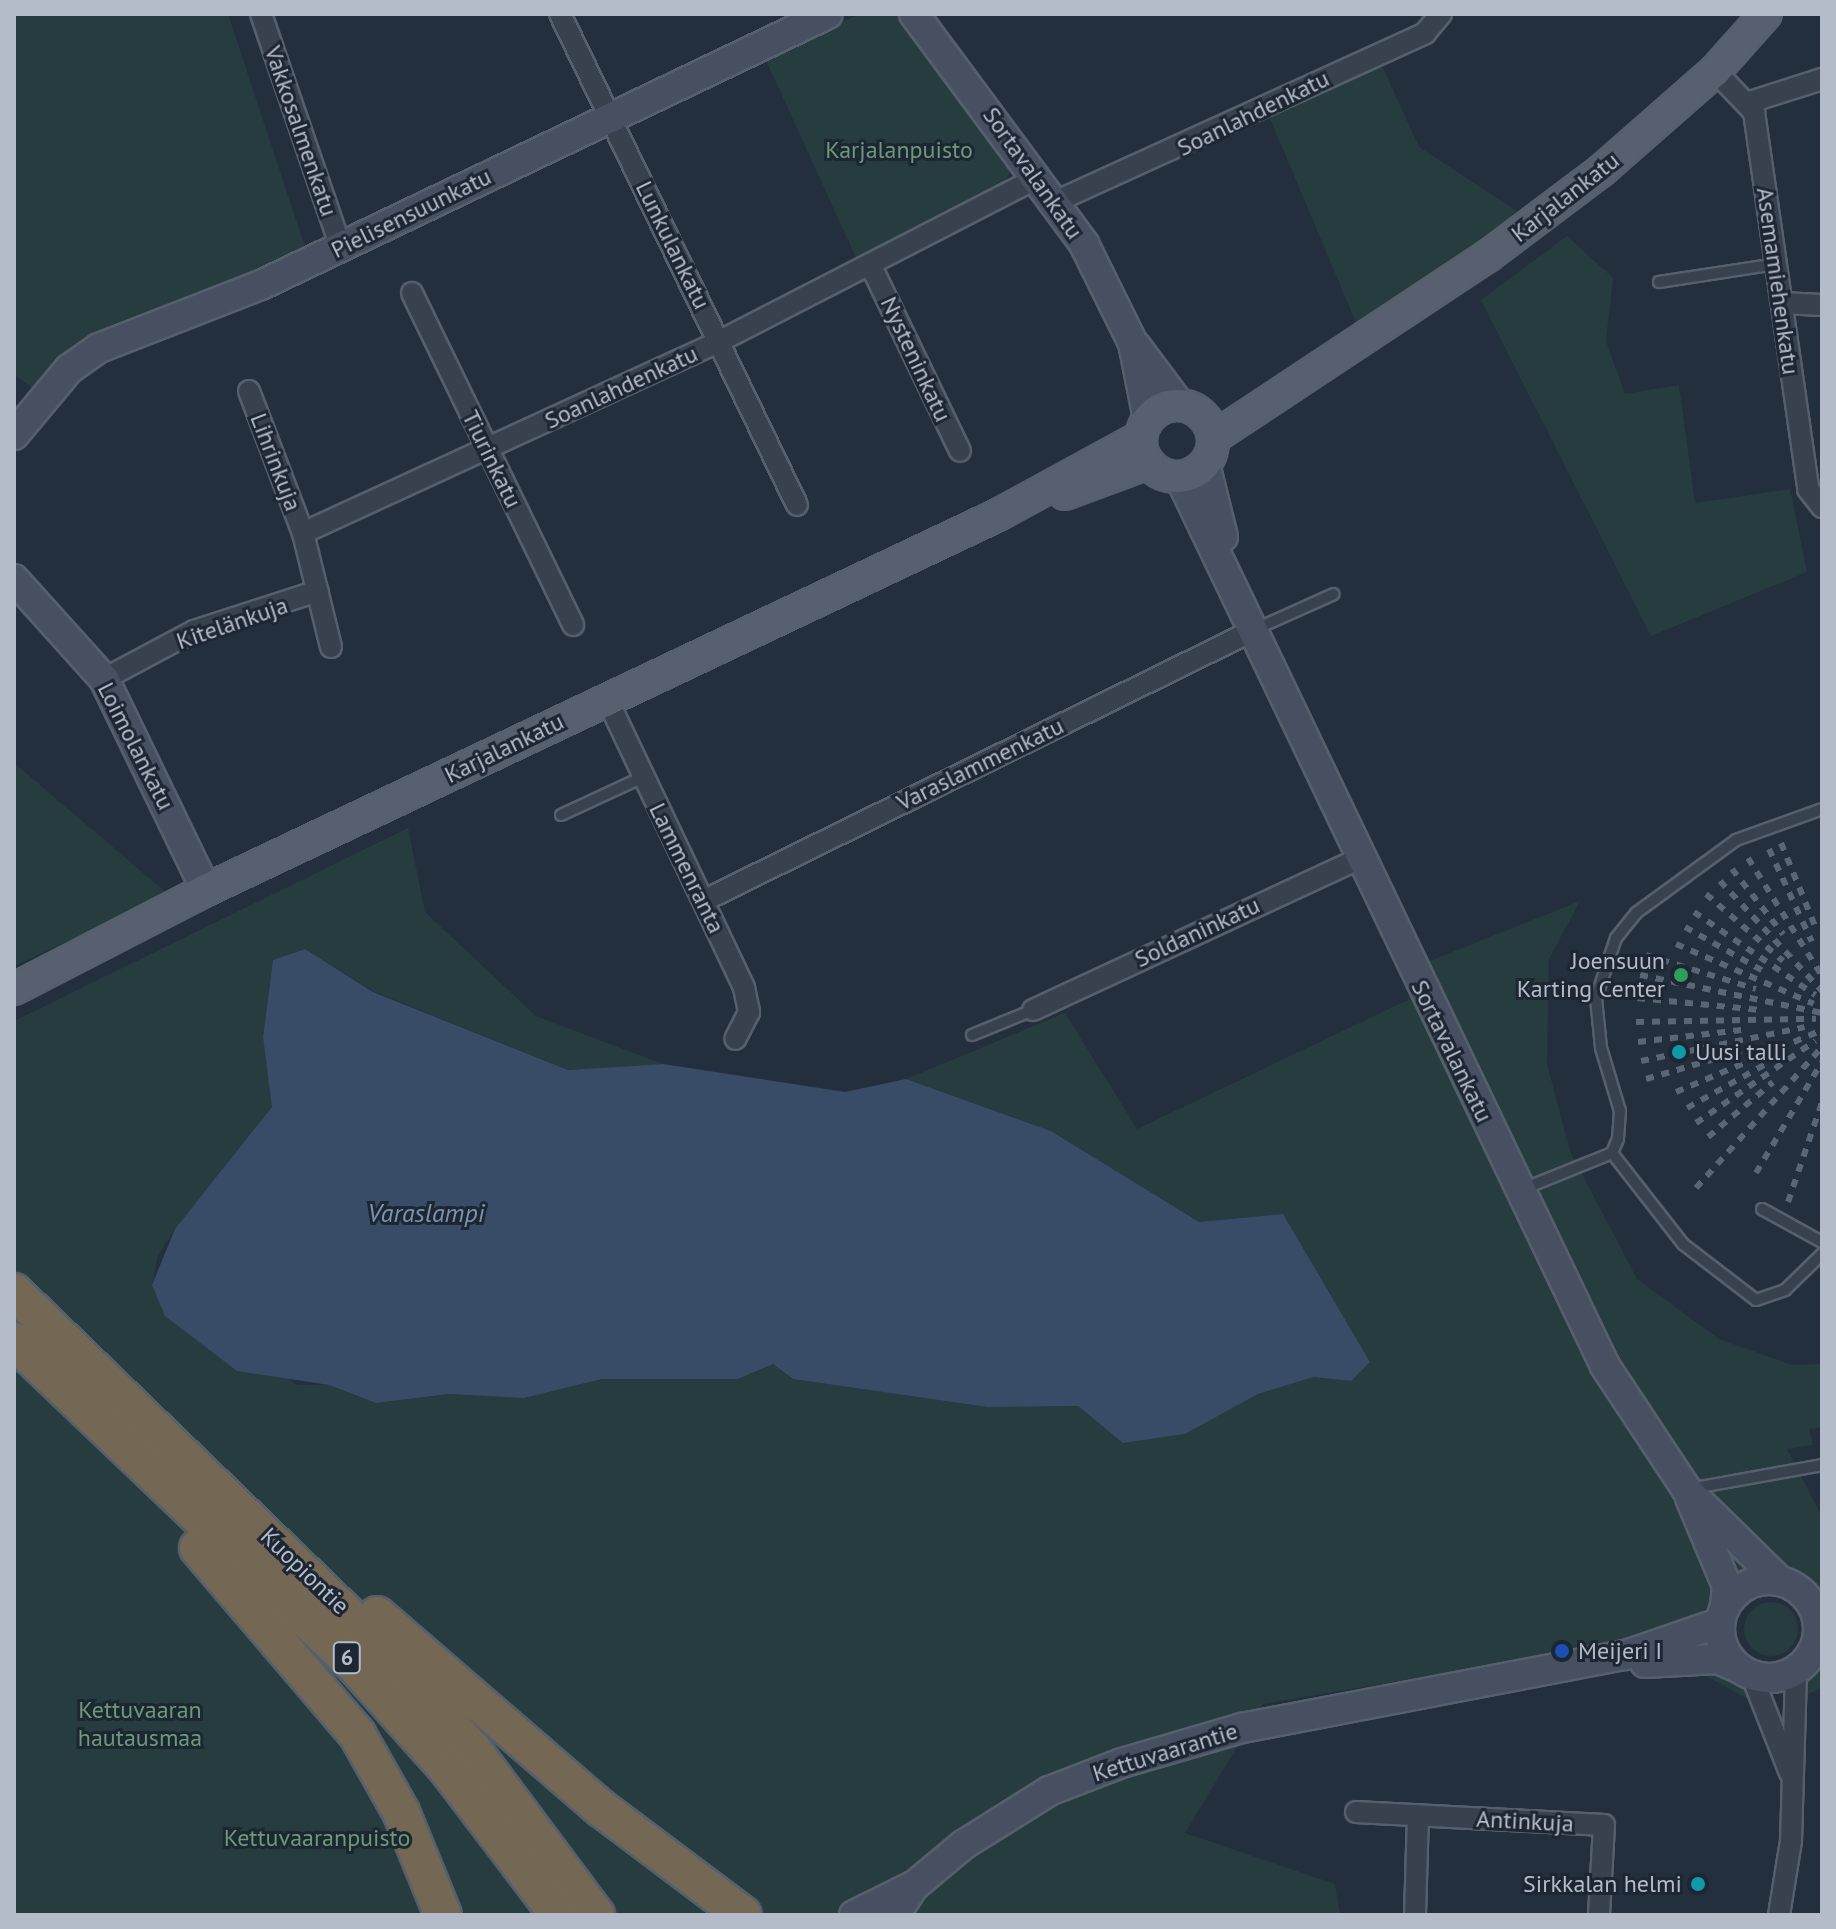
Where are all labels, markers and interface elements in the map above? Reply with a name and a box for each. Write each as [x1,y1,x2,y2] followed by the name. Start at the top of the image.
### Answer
[258,42,344,220] street label: Vakkosalmenkatu
[1172,64,1334,162] street label: Soanlahdenkatu
[977,101,1089,245] street label: Sortavalankatu
[825,136,973,164] park label: Karjalanpuisto
[1505,146,1625,248] street label: Karjalankatu
[326,162,496,264] street label: Pielisensuunkatu
[630,176,716,314] street label: Lunkulankatu
[1751,186,1805,376] street label: Asemamiehenkatu
[874,292,958,426] street label: Nysteninkatu
[540,339,702,435] street label: Soanlahdenkatu
[456,406,528,512] street label: Tiurinkatu
[244,409,308,515] street label: Lihrinkuja
[173,591,291,655] street label: Kitelänkuja
[92,677,180,815] street label: Loimolankatu
[440,707,568,789] street label: Karjalankatu
[892,711,1068,817] street label: Varaslammenkatu
[643,798,731,938] street label: Lammenranta
[1130,891,1264,973] street label: Soldaninkatu
[1517,947,1665,1003] place label: Joensuun Karting Center
[1672,966,1690,984] marker: Joensuun Karting Center
[1405,975,1499,1127] street label: Sortavalankatu
[1695,1038,1787,1066] place label: Uusi talli
[1670,1043,1688,1061] marker: Uusi talli
[368,1197,484,1229] water label: Varaslampi
[255,1522,355,1620] street label: Kuopiontie
[1578,1637,1662,1665] place label: Meijeri I
[331,1640,363,1676] road number: 6
[1553,1642,1571,1660] marker: Meijeri I
[78,1696,202,1752] park label: Kettuvaaran hautausmaa
[1089,1716,1241,1788] street label: Kettuvaarantie
[1476,1804,1574,1838] street label: Antinkuja
[224,1824,410,1852] park label: Kettuvaaranpuisto
[1523,1870,1682,1898] place label: Sirkkalan helmi
[1689,1875,1707,1893] marker: Sirkkalan helmi

